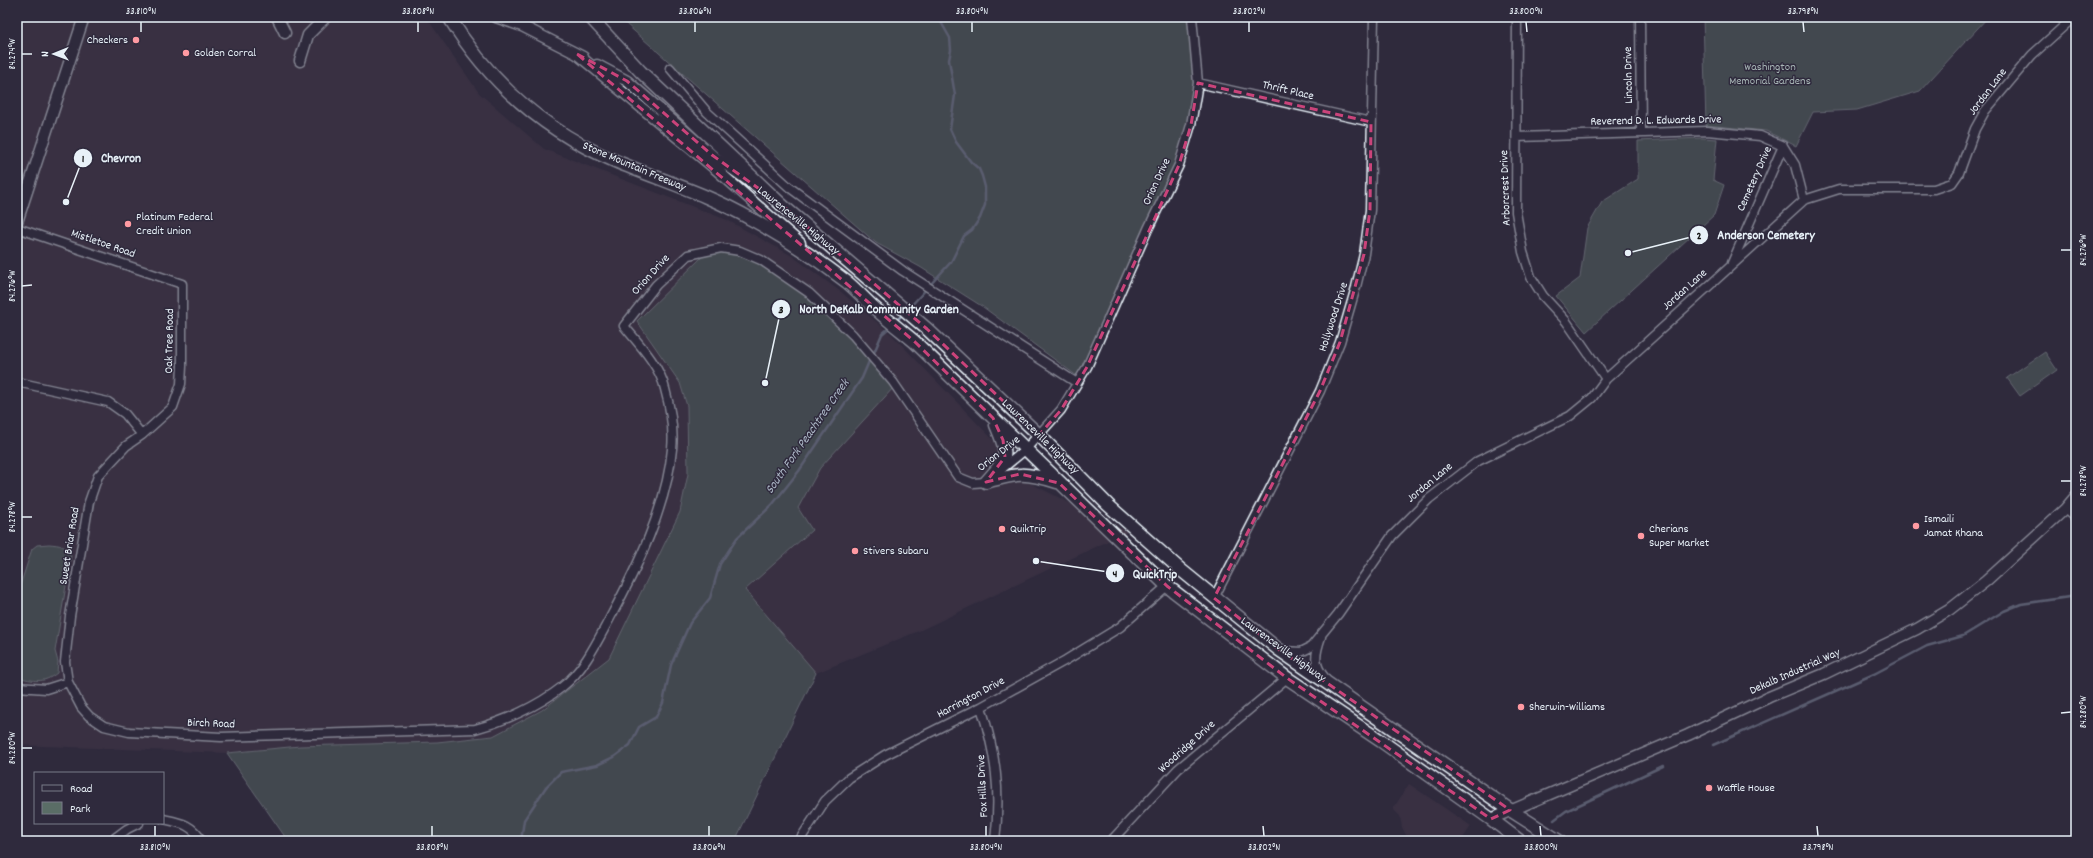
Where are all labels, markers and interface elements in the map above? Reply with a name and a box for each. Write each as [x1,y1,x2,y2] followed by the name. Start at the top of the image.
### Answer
[126,5,156,19] text: 33.810°N
[402,5,434,19] text: 33.808°N
[678,5,712,19] text: 33.806°N
[956,5,988,19] text: 33.804°N
[1233,5,1265,19] text: 33.802°N
[1509,5,1543,19] text: 33.800°N
[1787,5,1819,19] text: 33.798°N
[87,32,128,49] place label: Checkers
[34,34,74,74] north arrow
[131,35,141,45] marker: Checkers
[6,38,20,70] text: 84.274°W
[194,45,256,62] place label: Golden Corral
[1620,46,1638,104] street label: Lincoln Drive
[181,48,191,58] marker: Golden Corral
[38,51,54,57] text: N
[1729,59,1811,90] park label: Washington Memorial Gardens
[1965,65,2011,119] street label: Jordan Lane
[1261,77,1315,105] street label: Thrift Place
[1590,111,1722,131] street label: Reverend D. L. Edwards Drive
[580,138,689,197] street label: Stone Mountain Freeway
[1733,144,1777,214] street label: Cemetery Drive
[73,145,149,170] callout: Chevron
[101,150,141,169] text: Chevron
[1496,150,1516,226] street label: Arborcrest Drive
[82,151,85,168] text: 1
[1139,156,1175,208] street label: Orion Drive
[753,182,844,260] street label: Lawrenceville Highway
[136,209,213,240] place label: Platinum Federal Credit Union
[123,219,133,229] marker: Platinum Federal Credit Union
[1689,222,1822,247] callout: Anderson Cemetery
[69,225,137,263] street label: Mistletoe Road
[1717,227,1815,246] text: Anderson Cemetery
[1696,228,1702,245] text: 2
[2077,234,2091,266] text: 84.276°W
[628,251,674,299] street label: Orion Drive
[1659,265,1711,315] street label: Jordan Lane
[6,270,20,302] text: 84.276°W
[1315,280,1353,354] street label: Hollywood Drive
[771,296,967,321] callout: North DeKalb Community Garden
[799,301,959,320] text: North DeKalb Community Garden
[778,302,784,319] text: 3
[161,308,179,374] street label: Oak Tree Road
[761,374,856,498] water label: South Fork Peachtree Creek
[997,395,1083,479] street label: Lawrenceville Highway
[974,432,1024,476] street label: Orion Drive
[1403,459,1457,507] street label: Jordan Lane
[2077,465,2091,496] text: 84.278°W
[6,501,20,532] text: 84.278°W
[55,506,85,586] street label: Sweet Briar Road
[1924,511,1983,542] place label: Ismaili Jamat Khana
[1010,521,1046,538] place label: QuikTrip
[1649,521,1710,552] place label: Cherians Super Market
[1911,521,1921,531] marker: Ismaili Jamat Khana
[997,524,1007,534] marker: QuikTrip
[1636,531,1646,541] marker: Cherians Super Market
[863,543,928,560] place label: Stivers Subaru
[850,546,860,556] marker: Stivers Subaru
[1105,561,1186,586] callout: QuickTrip
[1113,566,1118,583] text: 4
[1133,566,1177,585] text: QuickTrip
[1237,613,1330,687] street label: Lawrenceville Highway
[1747,644,1844,700] street label: Dekalb Industrial Way
[934,673,1008,723] street label: Harrington Drive
[2077,695,2091,728] text: 84.280°W
[1529,699,1605,716] place label: Sherwin-Williams
[1516,702,1526,712] marker: Sherwin-Williams
[187,715,235,733] street label: Birch Road
[1155,717,1219,777] street label: Woodridge Drive
[6,731,20,764] text: 84.280°W
[973,754,993,818] street label: Fox Hills Drive
[34,772,164,824] legend
[1717,780,1775,797] place label: Waffle House
[70,781,92,798] text: Road
[1704,783,1714,793] marker: Waffle House
[70,801,91,818] text: Park
[140,841,170,855] text: 33.810°N
[416,841,448,855] text: 33.808°N
[692,841,726,855] text: 33.806°N
[970,841,1002,855] text: 33.804°N
[1248,841,1280,855] text: 33.802°N
[1524,841,1558,855] text: 33.800°N
[1802,841,1834,855] text: 33.798°N

